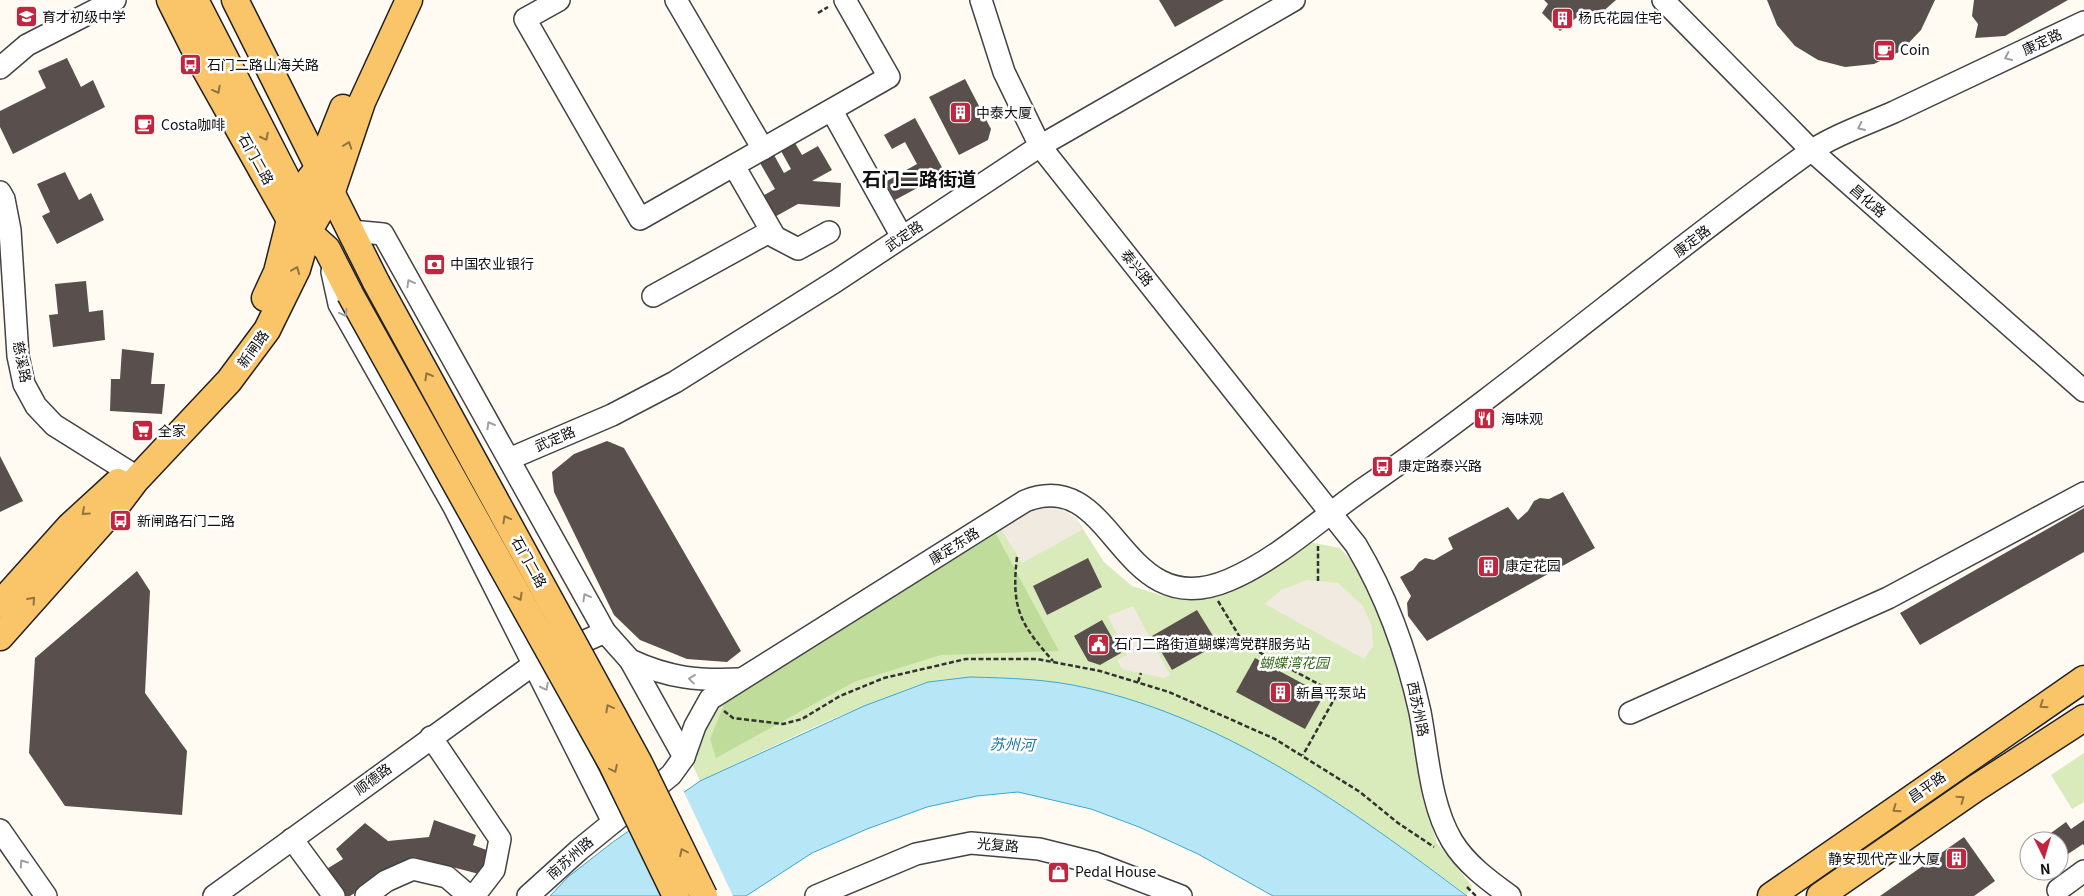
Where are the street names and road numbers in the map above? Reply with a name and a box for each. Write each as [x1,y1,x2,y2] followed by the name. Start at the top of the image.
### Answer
[2018,23,2065,59] street label: 康定路
[235,129,279,188] street label: 石门二路
[1846,179,1891,222] street label: 昌化路
[880,215,926,255] street label: 武定路
[1669,220,1714,261] street label: 康定路
[1117,245,1159,290] street label: 泰兴路
[232,326,273,371] street label: 新闸路
[9,339,37,384] street label: 慈溪路
[531,421,578,455] street label: 武定路
[924,522,983,568] street label: 康定东路
[508,532,552,591] street label: 石门二路
[1403,679,1435,738] street label: 西苏州路
[350,758,395,799] street label: 顺德路
[1903,766,1949,806] street label: 昌平路
[542,831,597,883] street label: 南苏州路
[976,832,1020,856] street label: 光复路

